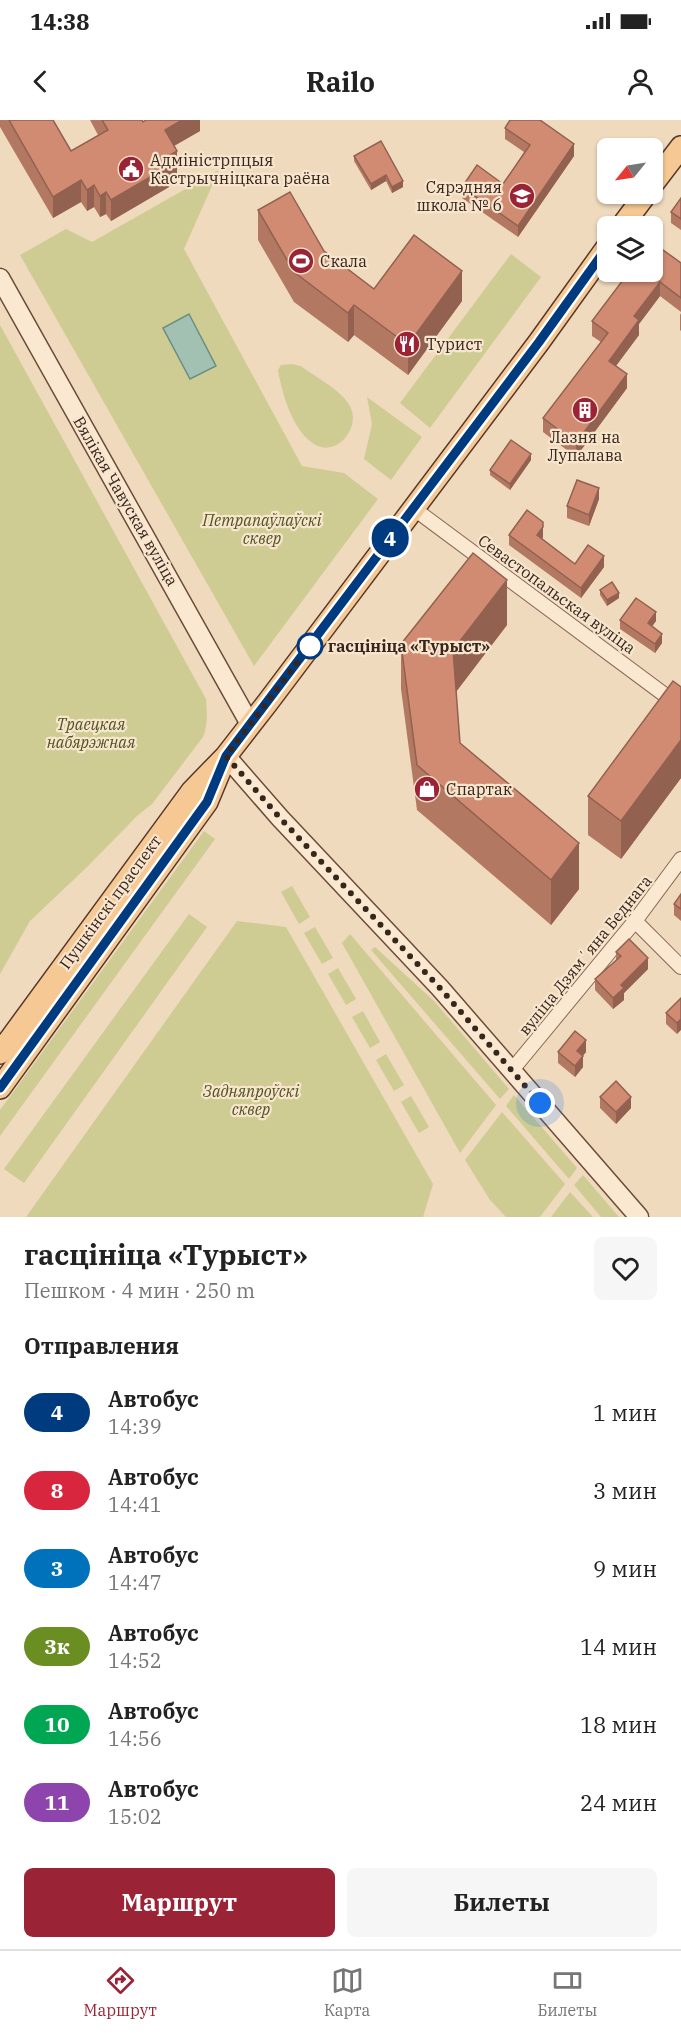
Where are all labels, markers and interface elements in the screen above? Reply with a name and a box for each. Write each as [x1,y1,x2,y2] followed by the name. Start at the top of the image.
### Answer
[30,7,89,36] text: 14:38
[306,64,375,99] text: Railo
[24,65,57,98] icon: back
[624,65,657,98] icon: person
[597,138,663,204] north arrow
[597,138,663,282] map controls
[150,150,330,188] place label: Адміністрпцыя Кастрычніцкага раёна
[116,154,146,184] public building icon: Адміністрпцыя Кастрычніцкага раёна
[417,177,502,215] place label: Сярэдняя школа № 6
[507,181,537,211] school or university icon: Сярэдняя школа № 6
[597,216,663,282] button: layers
[286,246,316,276] sports icon: Скала
[320,251,367,271] place label: Скала
[392,329,422,359] restaurant icon: Турист
[426,334,482,354] place label: Турист
[570,395,600,425] building icon: Лазня на Лупалава
[69,413,183,590] street label: Вялікая Чавуская вуліца
[547,427,623,465] place label: Лазня на Лупалава
[202,510,322,548] park label: Петрапаўлаўскі сквер
[370,518,410,558] line badge: 4
[384,524,396,552] text: 4
[474,530,640,658] street label: Севастопальская вуліца
[297,633,323,659] marker: гасцініца «Турыст»
[328,636,490,656] place label: гасцініца «Турыст»
[47,714,136,752] park label: Траецкая набярэжная
[412,774,442,804] shop icon: Спартак
[446,779,513,799] place label: Спартак
[55,831,165,973] street label: Пушкінскі праспект
[514,871,656,1039] street label: вуліца Дзямʼяна Беднага
[203,1081,299,1119] park label: Задняпроўскі сквер
[525,1088,555,1118] your location
[24,1236,308,1273] text: гасцініца «Турыст»
[594,1237,657,1300] button: heart
[24,1277,255,1304] text: Пешком · 4 мин · 250 m
[24,1331,179,1360] text: Отправления
[108,1384,199,1413] text: Автобус
[51,1398,63,1426] text: 4
[593,1398,657,1427] text: 1 мин
[108,1413,162,1440] text: 14:39
[108,1462,199,1491] text: Автобус
[51,1476,63,1504] text: 8
[593,1476,657,1505] text: 3 мин
[108,1491,162,1518] text: 14:41
[108,1540,199,1569] text: Автобус
[51,1554,63,1582] text: 3
[593,1554,657,1583] text: 9 мин
[108,1569,162,1596] text: 14:47
[108,1618,199,1647] text: Автобус
[44,1632,70,1660] text: 3к
[580,1632,657,1661] text: 14 мин
[108,1647,162,1674] text: 14:52
[108,1696,199,1725] text: Автобус
[44,1710,70,1738] text: 10
[580,1710,657,1739] text: 18 мин
[108,1725,162,1752] text: 14:56
[108,1774,199,1803] text: Автобус
[44,1788,70,1816] text: 11
[580,1788,657,1817] text: 24 мин
[108,1803,162,1830] text: 15:02
[24,1868,335,1937] button: Маршрут
[347,1868,657,1937] button: Билеты
[84,1964,157,2020] tab: Маршрут
[324,1964,370,2020] tab: Карта
[537,1964,597,2020] tab: Билеты

